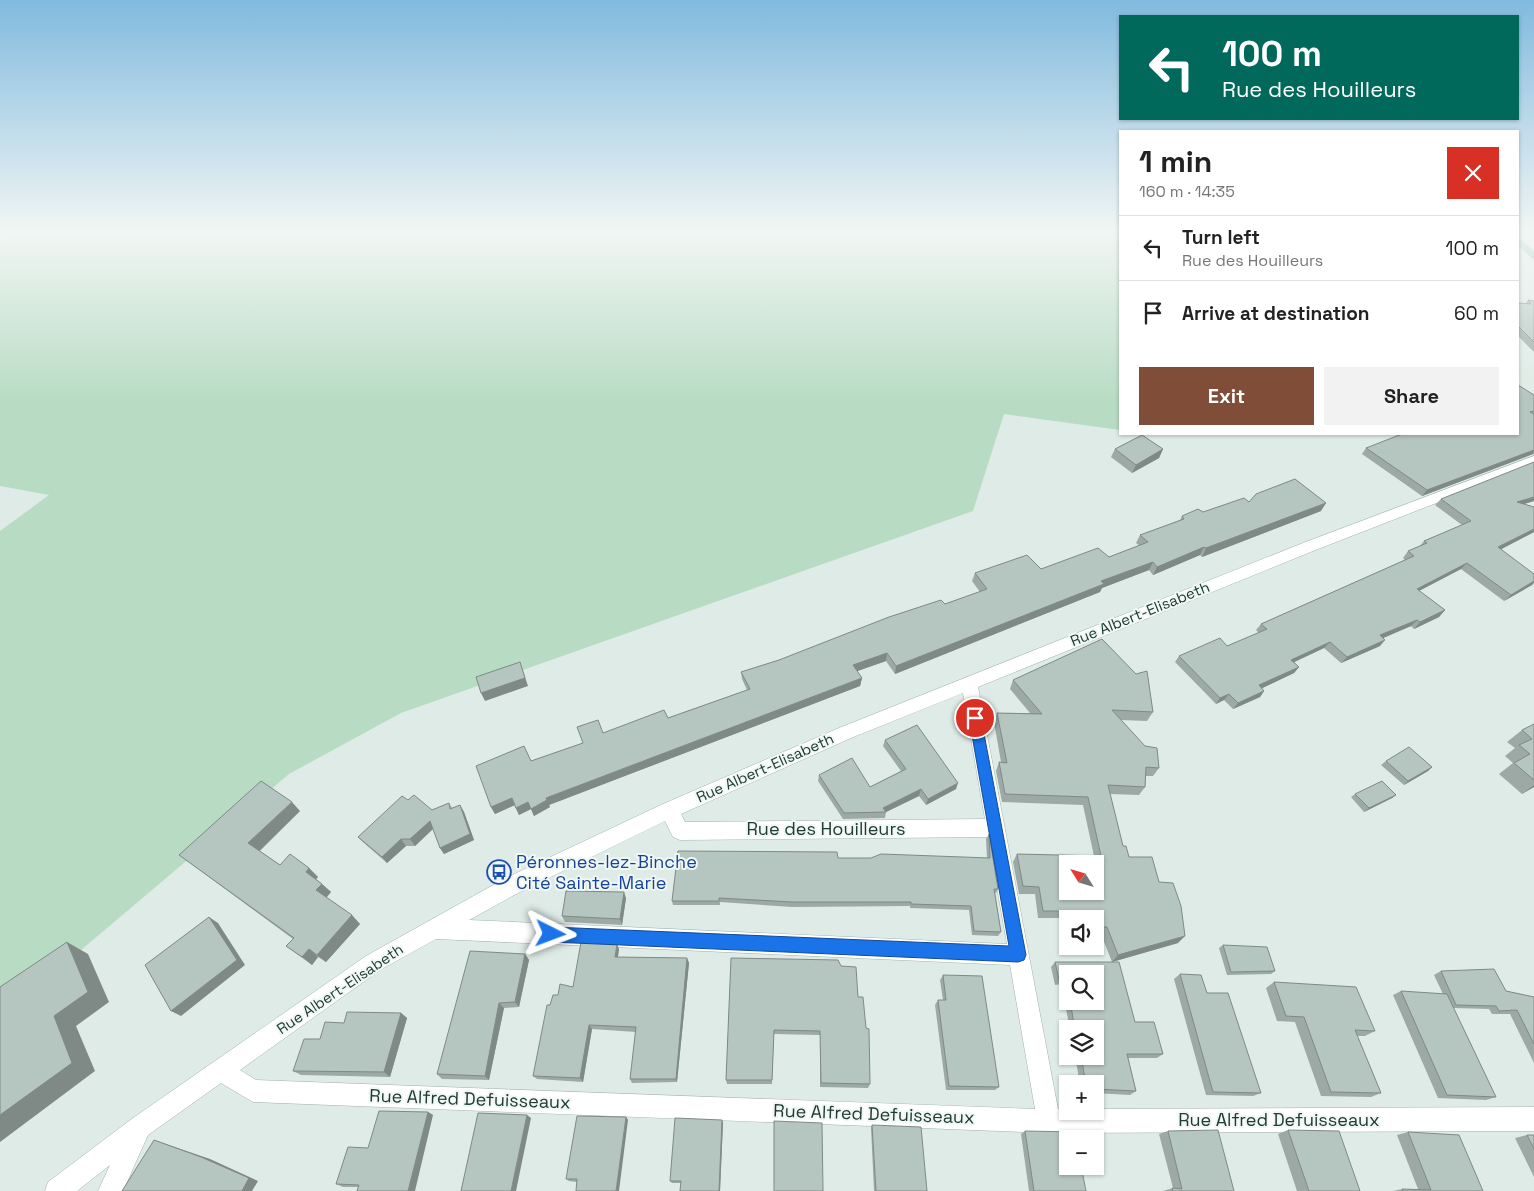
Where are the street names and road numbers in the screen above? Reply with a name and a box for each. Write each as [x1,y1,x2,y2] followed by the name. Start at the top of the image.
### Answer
[1067,577,1212,650] street label: Rue Albert-Elisabeth
[693,729,837,806] street label: Rue Albert-Elisabeth
[747,817,905,840] street label: Rue des Houilleurs
[273,939,407,1038] street label: Rue Albert-Elisabeth
[369,1083,571,1114] street label: Rue Alfred Defuisseaux
[773,1098,975,1129] street label: Rue Alfred Defuisseaux
[1178,1108,1380,1131] street label: Rue Alfred Defuisseaux

